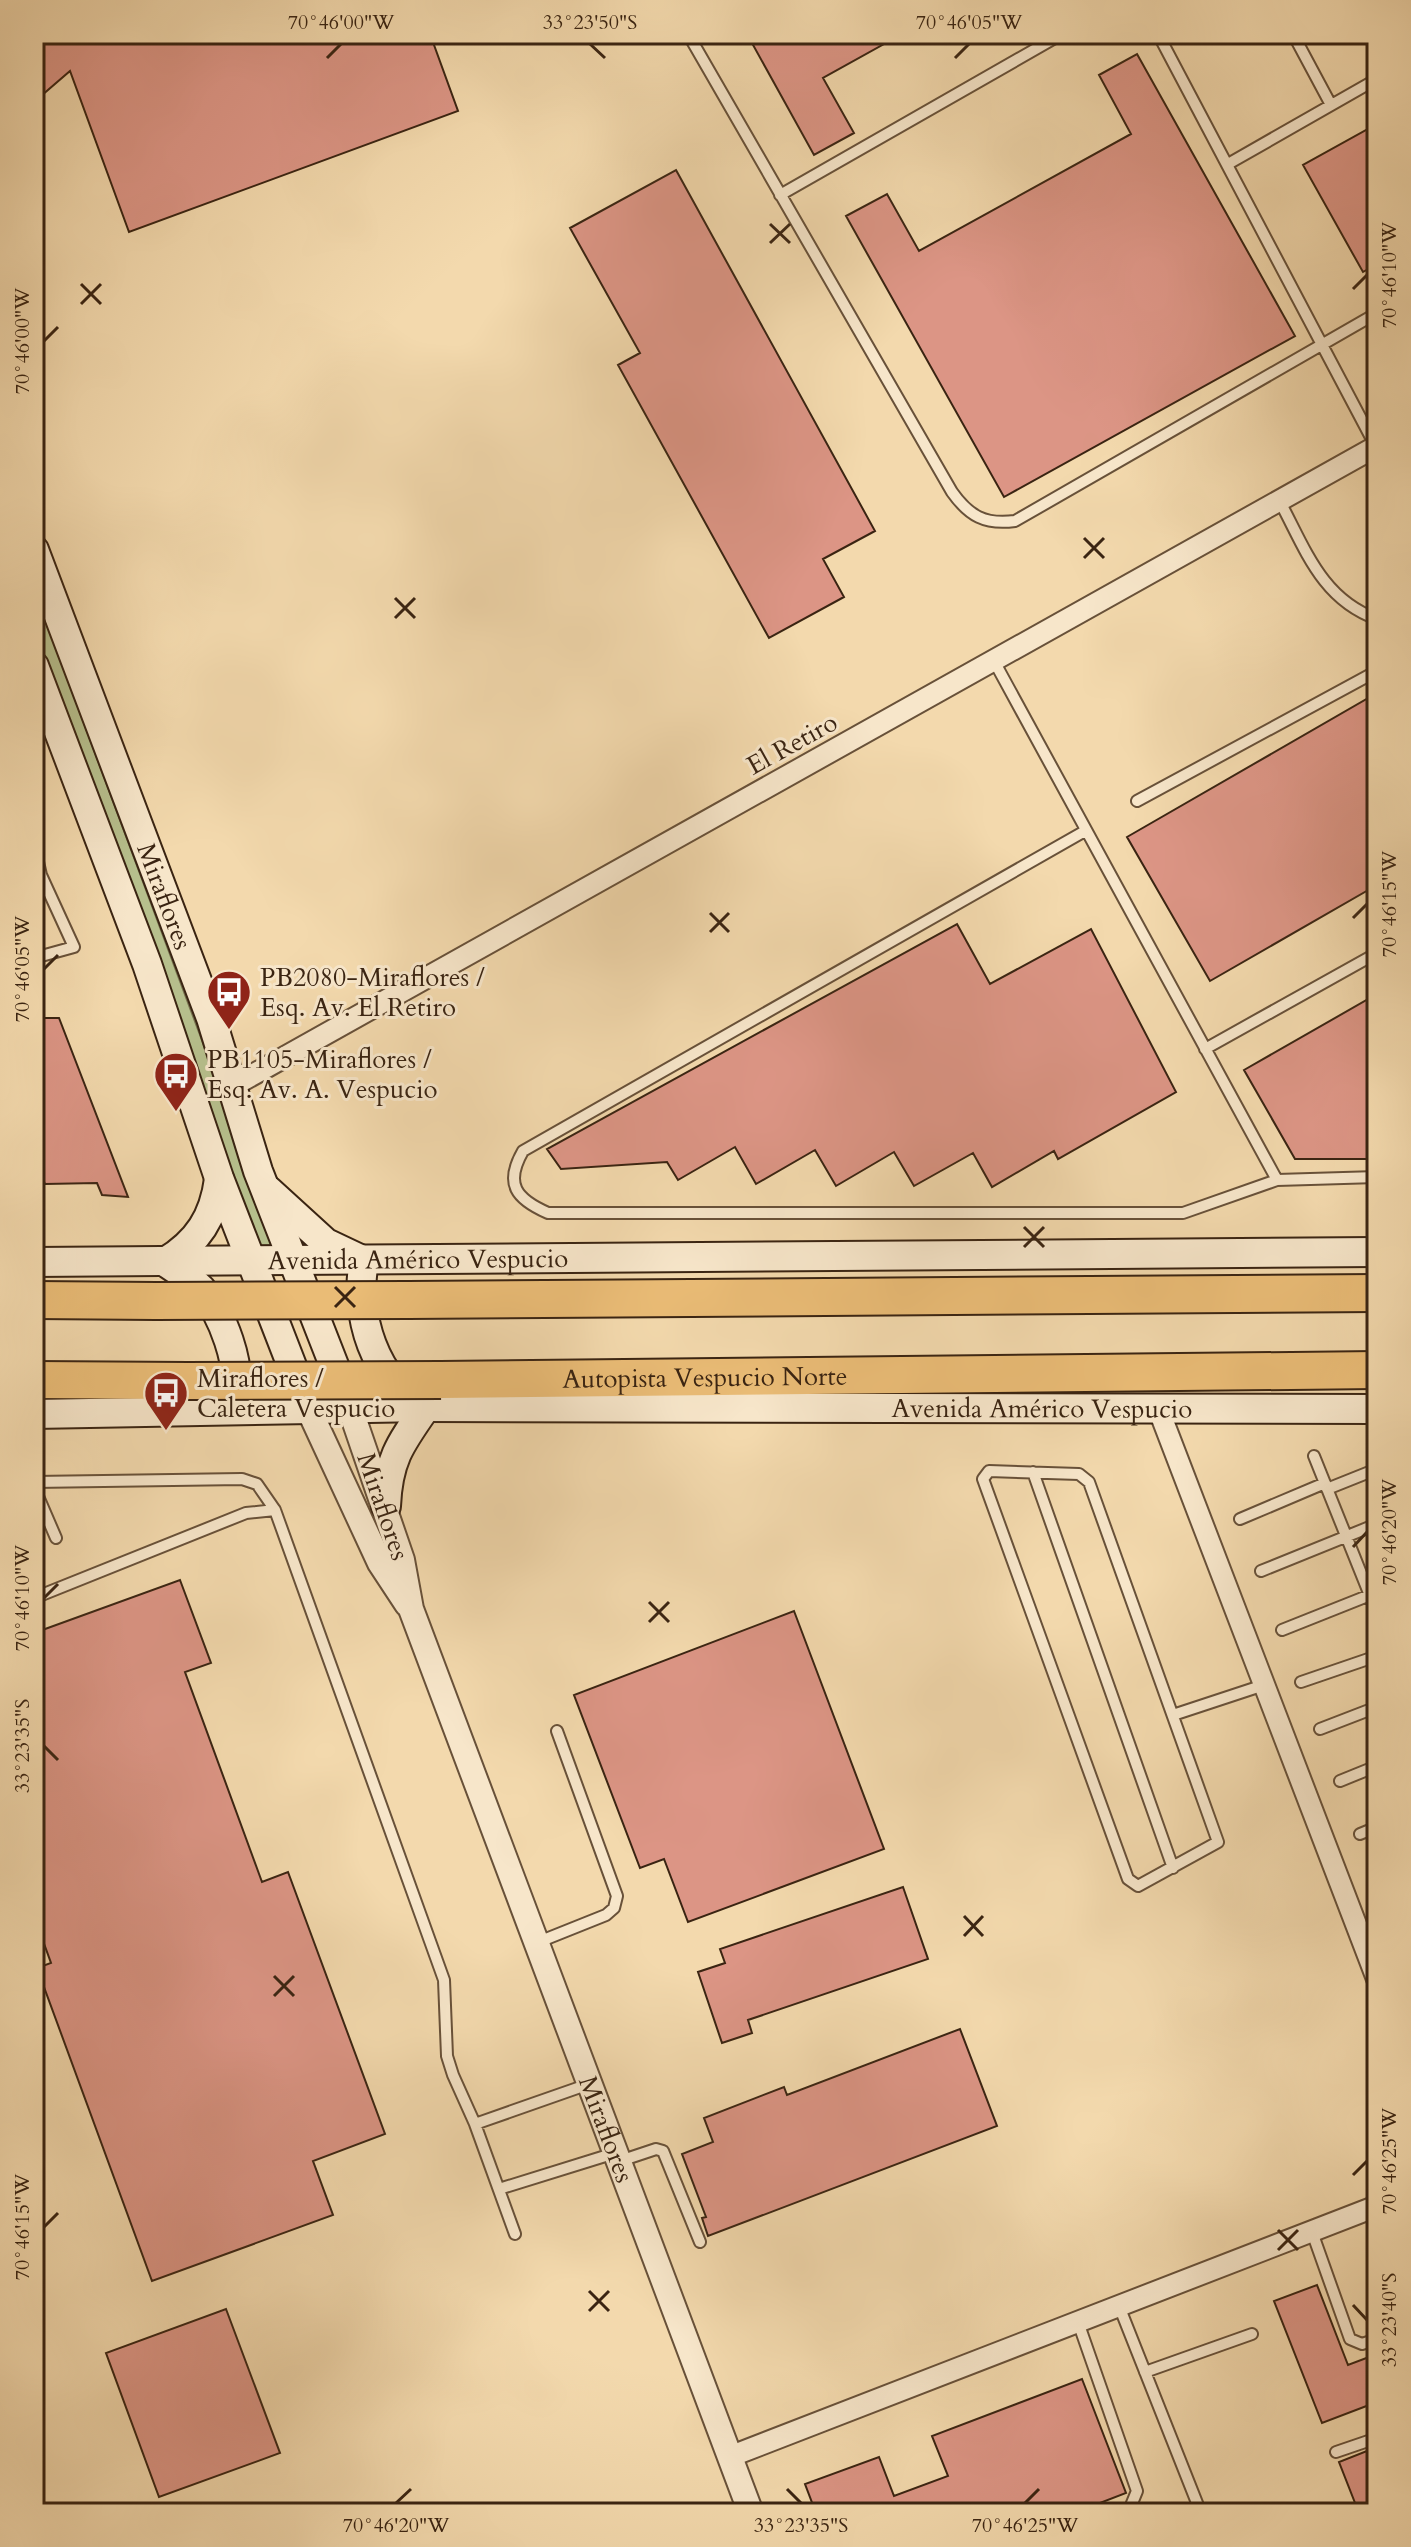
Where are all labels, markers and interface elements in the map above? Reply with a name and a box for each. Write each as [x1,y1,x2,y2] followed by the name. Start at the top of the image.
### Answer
[288,9,395,36] text: 70°46'00"W
[543,9,637,36] text: 33°23'50"S
[916,9,1023,36] text: 70°46'05"W
[1376,221,1403,328] text: 70°46'10"W
[9,287,36,394] text: 70°46'00"W
[740,705,844,783] street label: El Retiro
[129,838,201,954] street label: Miraflores
[1376,850,1403,957] text: 70°46'15"W
[9,915,36,1022] text: 70°46'05"W
[260,960,485,1025] place label: PB2080-Miraflores / Esq. Av. El Retiro
[205,968,253,1031] bus stop icon: PB2080-Miraflores / Esq. Av. El Retiro
[207,1042,438,1107] place label: PB1105-Miraflores / Esq. Av. A. Vespucio
[152,1050,200,1113] bus stop icon: PB1105-Miraflores / Esq. Av. A. Vespucio
[268,1241,568,1278] street label: Avenida Américo Vespucio
[562,1358,848,1396] street label: Autopista Vespucio Norte
[197,1361,395,1426] place label: Miraflores / Caletera Vespucio
[142,1369,190,1432] bus stop icon: Miraflores / Caletera Vespucio
[892,1390,1192,1426] street label: Avenida Américo Vespucio
[349,1448,418,1565] street label: Miraflores
[1376,1478,1403,1585] text: 70°46'20"W
[9,1544,36,1651] text: 70°46'10"W
[9,1699,36,1793] text: 33°23'35"S
[571,2071,643,2187] street label: Miraflores
[1376,2107,1403,2214] text: 70°46'25"W
[9,2173,36,2280] text: 70°46'15"W
[1376,2273,1403,2367] text: 33°23'40"S
[343,2512,450,2539] text: 70°46'20"W
[754,2512,848,2539] text: 33°23'35"S
[972,2512,1079,2539] text: 70°46'25"W

